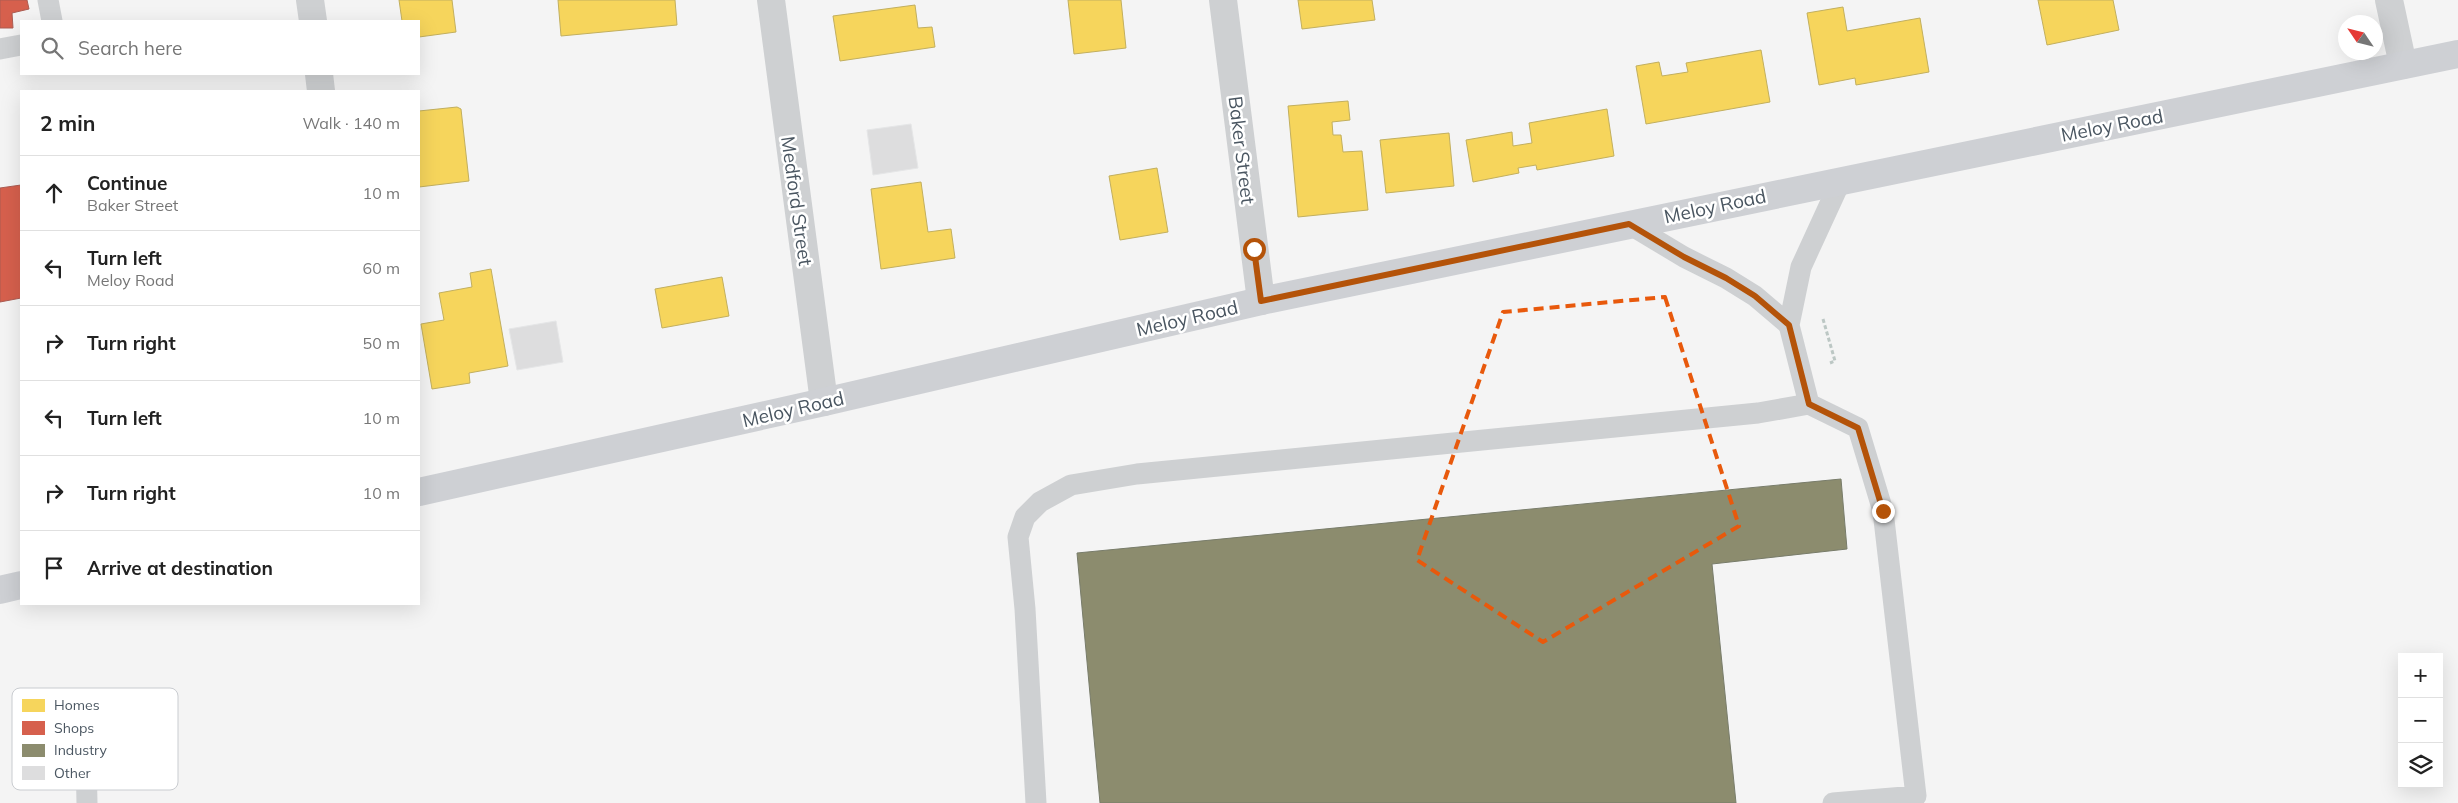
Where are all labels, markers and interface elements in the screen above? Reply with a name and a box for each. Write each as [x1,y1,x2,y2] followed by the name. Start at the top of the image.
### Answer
[2338,15,2383,60] north arrow
[20,20,420,75] search box
[38,34,66,62] icon: search
[78,36,182,60] text: Search here
[1223,95,1261,206] street label: Baker Street
[2059,103,2165,147] street label: Meloy Road
[40,110,95,136] text: 2 min
[302,113,400,133] text: Walk · 140 m
[776,135,818,268] street label: Medford Street
[87,171,167,195] text: Continue
[40,179,68,207] icon: ahead
[363,183,400,203] text: 10 m
[1662,184,1768,228] street label: Meloy Road
[87,195,178,215] text: Baker Street
[1243,238,1266,261] route start
[87,246,162,270] text: Turn left
[40,254,68,282] icon: left
[363,258,400,278] text: 60 m
[87,270,174,290] text: Meloy Road
[1134,295,1240,341] street label: Meloy Road
[40,329,68,357] icon: right
[87,331,176,355] text: Turn right
[363,333,400,353] text: 50 m
[740,386,846,432] street label: Meloy Road
[40,404,68,432] icon: left
[87,406,162,430] text: Turn left
[363,408,400,428] text: 10 m
[40,479,68,507] icon: right
[87,481,176,505] text: Turn right
[363,483,400,503] text: 10 m
[1872,500,1895,523] route end
[40,554,68,582] icon: arrive
[87,556,273,580] text: Arrive at destination
[2398,653,2443,788] map controls
[2398,653,2443,698] button: +
[12,688,178,790] legend
[54,696,100,714] text: Homes
[2398,698,2443,743] button: −
[54,719,94,737] text: Shops
[54,741,108,759] text: Industry
[2398,743,2443,788] button: layers
[54,764,92,782] text: Other

